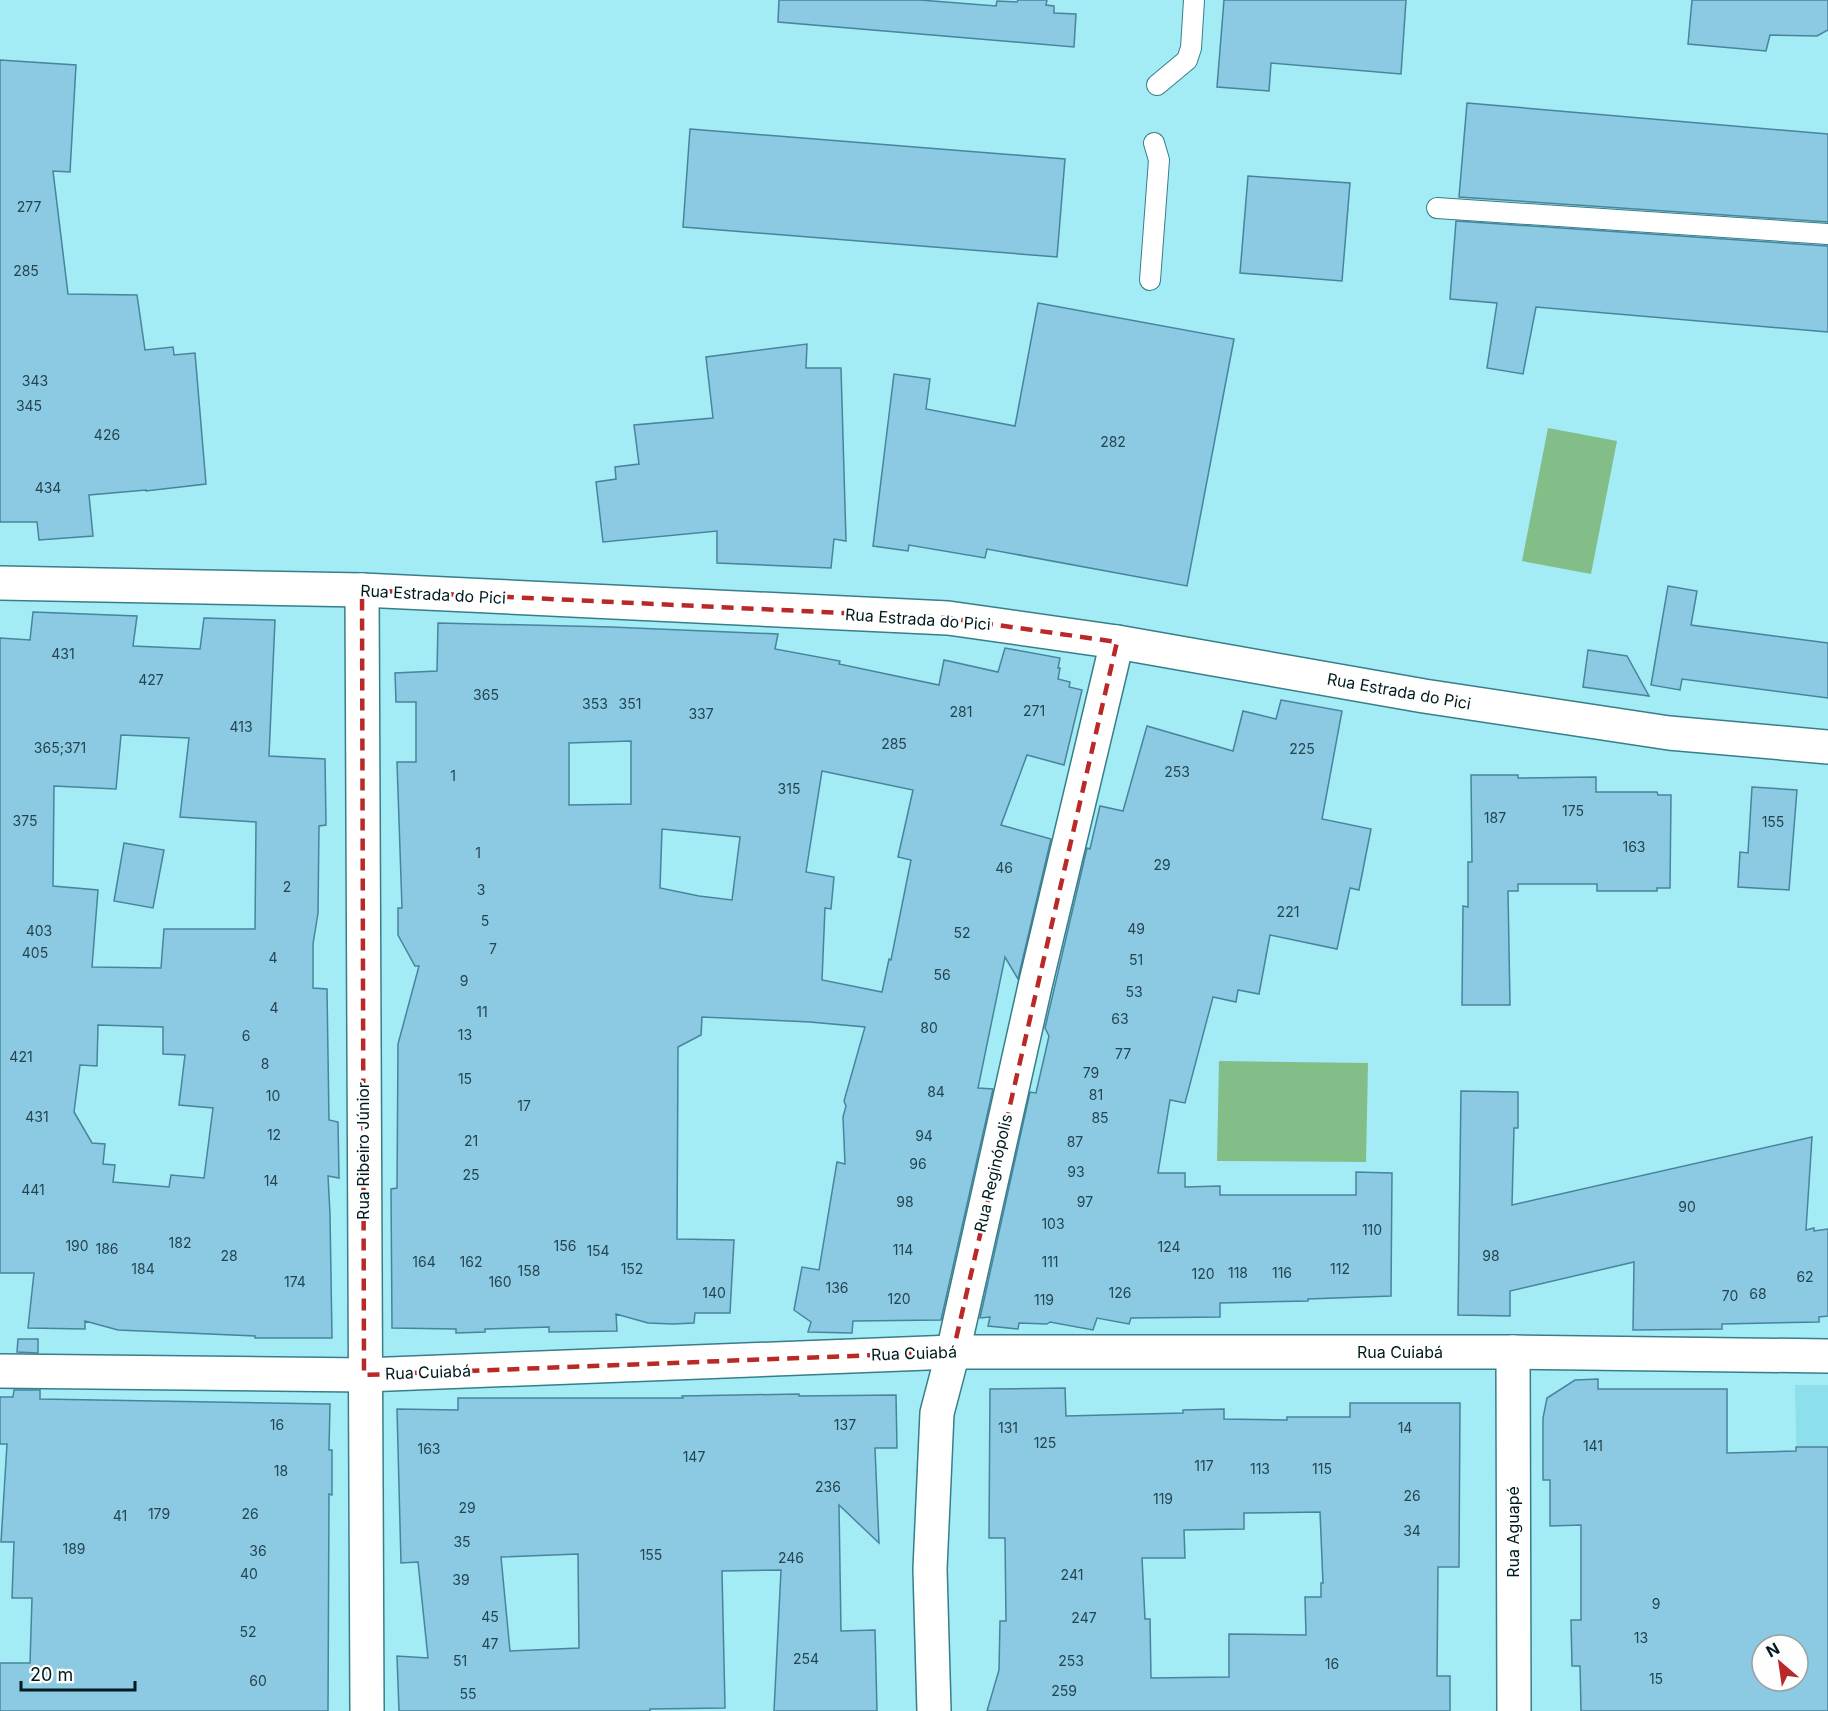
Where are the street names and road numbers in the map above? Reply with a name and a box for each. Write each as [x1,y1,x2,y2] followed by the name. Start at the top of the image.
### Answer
[360,580,506,608] street label: Rua Estrada do Pici
[845,604,991,634] street label: Rua Estrada do Pici
[1325,668,1473,714] street label: Rua Estrada do Pici
[353,1082,373,1220] street label: Rua Ribeiro Júnior
[970,1112,1016,1234] street label: Rua Reginópolis
[871,1342,957,1364] street label: Rua Cuiabá
[1357,1342,1443,1362] street label: Rua Cuiabá
[385,1361,471,1383] street label: Rua Cuiabá
[1503,1486,1523,1578] street label: Rua Aguapé

